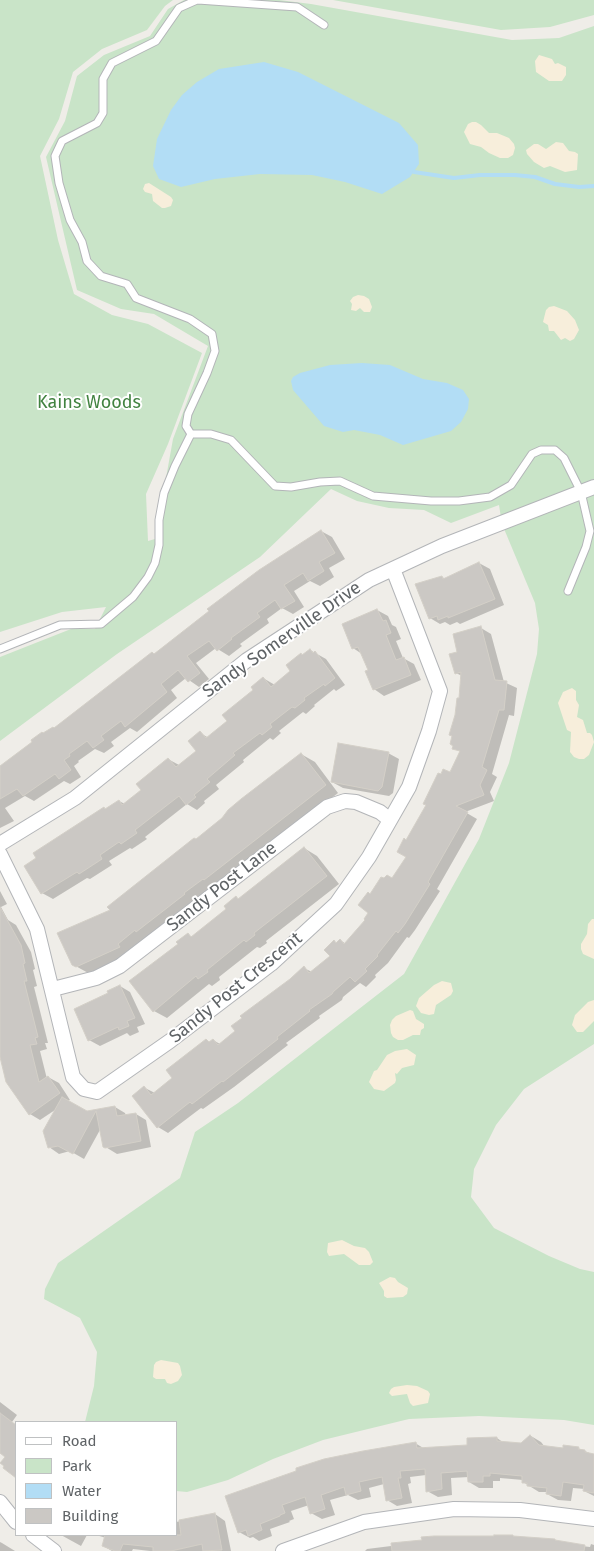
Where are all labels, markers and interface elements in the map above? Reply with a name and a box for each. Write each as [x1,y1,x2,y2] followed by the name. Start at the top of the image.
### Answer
[37,392,141,414] park label: Kains Woods
[199,577,365,703] street label: Sandy Somerville Drive
[163,837,281,937] street label: Sandy Post Lane
[165,928,307,1048] street label: Sandy Post Crescent
[15,1421,178,1536] legend
[62,1432,97,1450] text: Road
[62,1457,92,1475] text: Park
[62,1482,101,1500] text: Water
[62,1507,118,1525] text: Building

